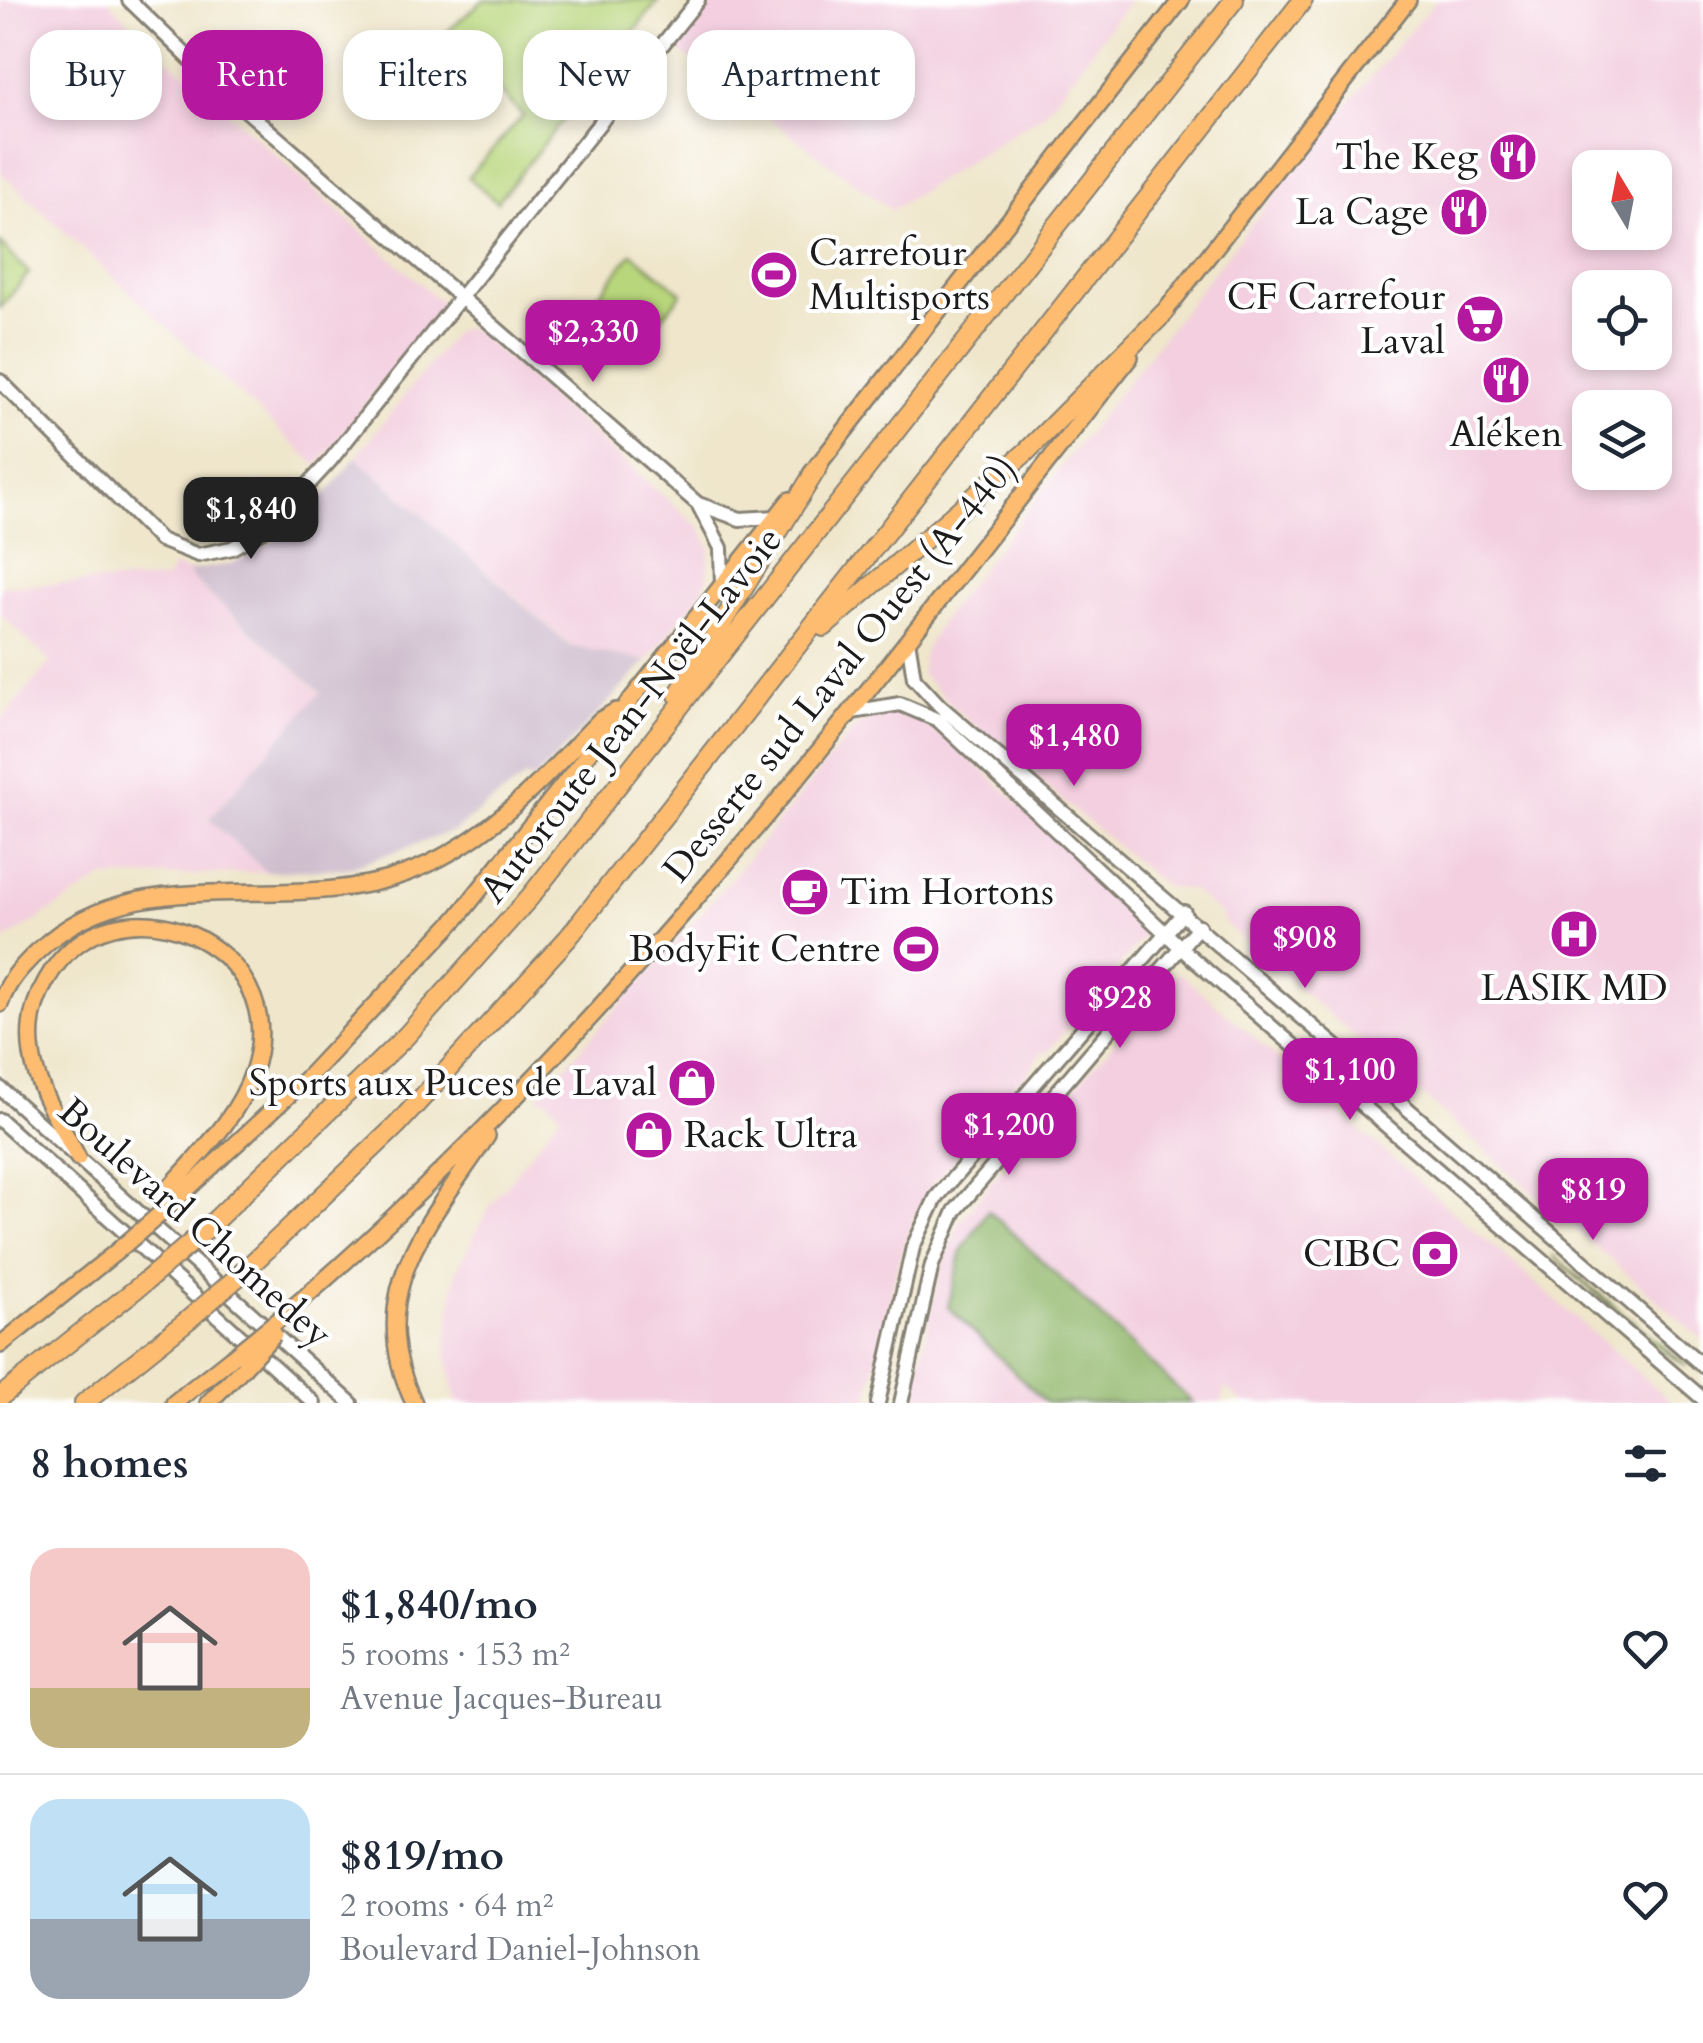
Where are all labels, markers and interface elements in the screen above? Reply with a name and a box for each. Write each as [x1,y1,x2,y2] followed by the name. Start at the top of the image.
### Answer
[30,30,162,120] chip: Buy
[182,30,323,120] chip: Rent
[343,30,503,120] chip: Filters
[523,30,667,120] chip: New
[687,30,915,120] chip: Apartment
[1335,131,1479,183] place label: The Keg
[1487,131,1539,183] restaurant icon: The Keg
[1572,150,1672,250] north arrow
[1572,150,1672,490] map controls
[1295,186,1429,238] place label: La Cage
[1438,186,1490,238] restaurant icon: La Cage
[809,227,990,323] place label: Carrefour Multisports
[748,249,800,301] sports icon: Carrefour Multisports
[1572,270,1672,370] button: locate
[1227,271,1445,367] place label: CF Carrefour Laval
[1454,293,1506,345] supermarket icon: CF Carrefour Laval
[512,300,674,385] pin: $2,330
[547,310,639,354] text: $2,330
[1480,354,1532,406] restaurant icon: Aléken
[1572,390,1672,490] button: layers
[1449,408,1563,460] place label: Aléken
[651,445,1029,893] street label: Desserte sud Laval Ouest (A-440)
[170,477,332,562] pin: $1,840
[205,487,297,531] text: $1,840
[468,516,794,914] street label: Autoroute Jean-Noël-Lavoie
[993,704,1155,789] pin: $1,480
[1028,714,1120,758] text: $1,480
[779,866,831,918] cafe icon: Tim Hortons
[840,866,1054,918] place label: Tim Hortons
[1246,906,1364,991] pin: $908
[1548,908,1600,960] hospital icon: LASIK MD
[1272,916,1338,960] text: $908
[629,923,881,975] place label: BodyFit Centre
[890,923,942,975] sports icon: BodyFit Centre
[1480,962,1668,1014] place label: LASIK MD
[1061,966,1179,1051] pin: $928
[1087,976,1153,1020] text: $928
[1269,1038,1431,1123] pin: $1,100
[1304,1048,1396,1092] text: $1,100
[249,1057,657,1109] place label: Sports aux Puces de Laval
[666,1057,718,1109] shop icon: Sports aux Puces de Laval
[47,1086,343,1360] street label: Boulevard Chomedey
[928,1093,1090,1178] pin: $1,200
[963,1103,1055,1147] text: $1,200
[623,1109,675,1161] shop icon: Rack Ultra
[684,1109,858,1161] place label: Rack Ultra
[1534,1158,1652,1243] pin: $819
[1560,1168,1626,1212] text: $819
[1303,1228,1400,1280] place label: CIBC
[1409,1228,1461,1280] bank icon: CIBC
[30,1435,188,1492] text: 8 homes
[1618,1436,1673,1491] icon: filters
[340,1576,538,1633] text: $1,840/mo
[110,1588,230,1708] icon: home
[1618,1621,1673,1676] icon: heart
[340,1633,570,1677] text: 5 rooms · 153 m²
[340,1677,663,1721] text: Avenue Jacques-Bureau
[340,1827,504,1884] text: $819/mo
[110,1839,230,1959] icon: home
[1618,1872,1673,1927] icon: heart
[340,1884,553,1928] text: 2 rooms · 64 m²
[340,1928,701,1972] text: Boulevard Daniel-Johnson

